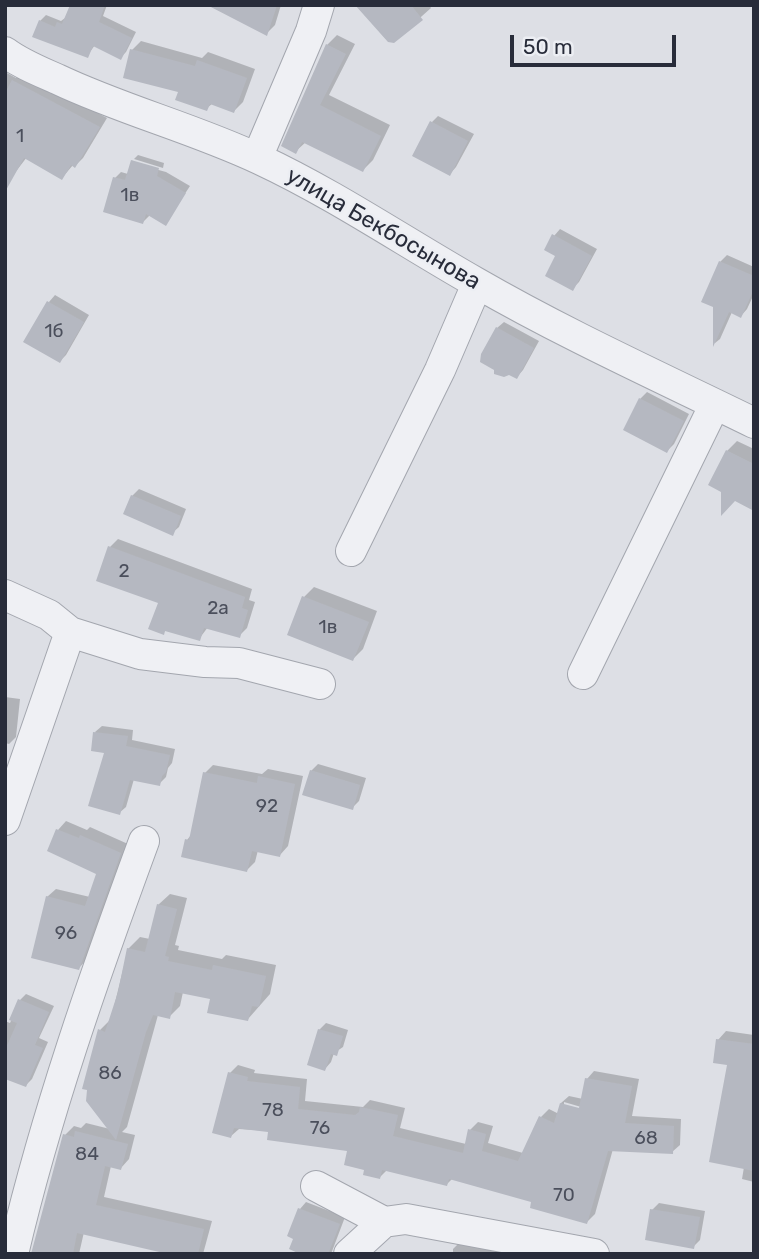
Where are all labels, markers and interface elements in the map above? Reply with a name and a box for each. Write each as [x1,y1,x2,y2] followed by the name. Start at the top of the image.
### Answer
[514,21,680,65] scale bar
[523,34,573,59] text: 50 m
[16,126,24,148] house number: 1
[281,162,485,296] street label: улица Бекбосынова
[121,185,139,207] house number: 1в
[44,321,64,343] house number: 1б
[118,561,130,583] house number: 2
[207,598,229,620] house number: 2а
[319,617,337,639] house number: 1в
[256,796,278,818] house number: 92
[55,923,77,945] house number: 96
[98,1063,122,1085] house number: 86
[262,1100,284,1122] house number: 78
[310,1118,330,1140] house number: 76
[634,1128,658,1150] house number: 68
[75,1144,99,1166] house number: 84
[553,1185,575,1207] house number: 70

